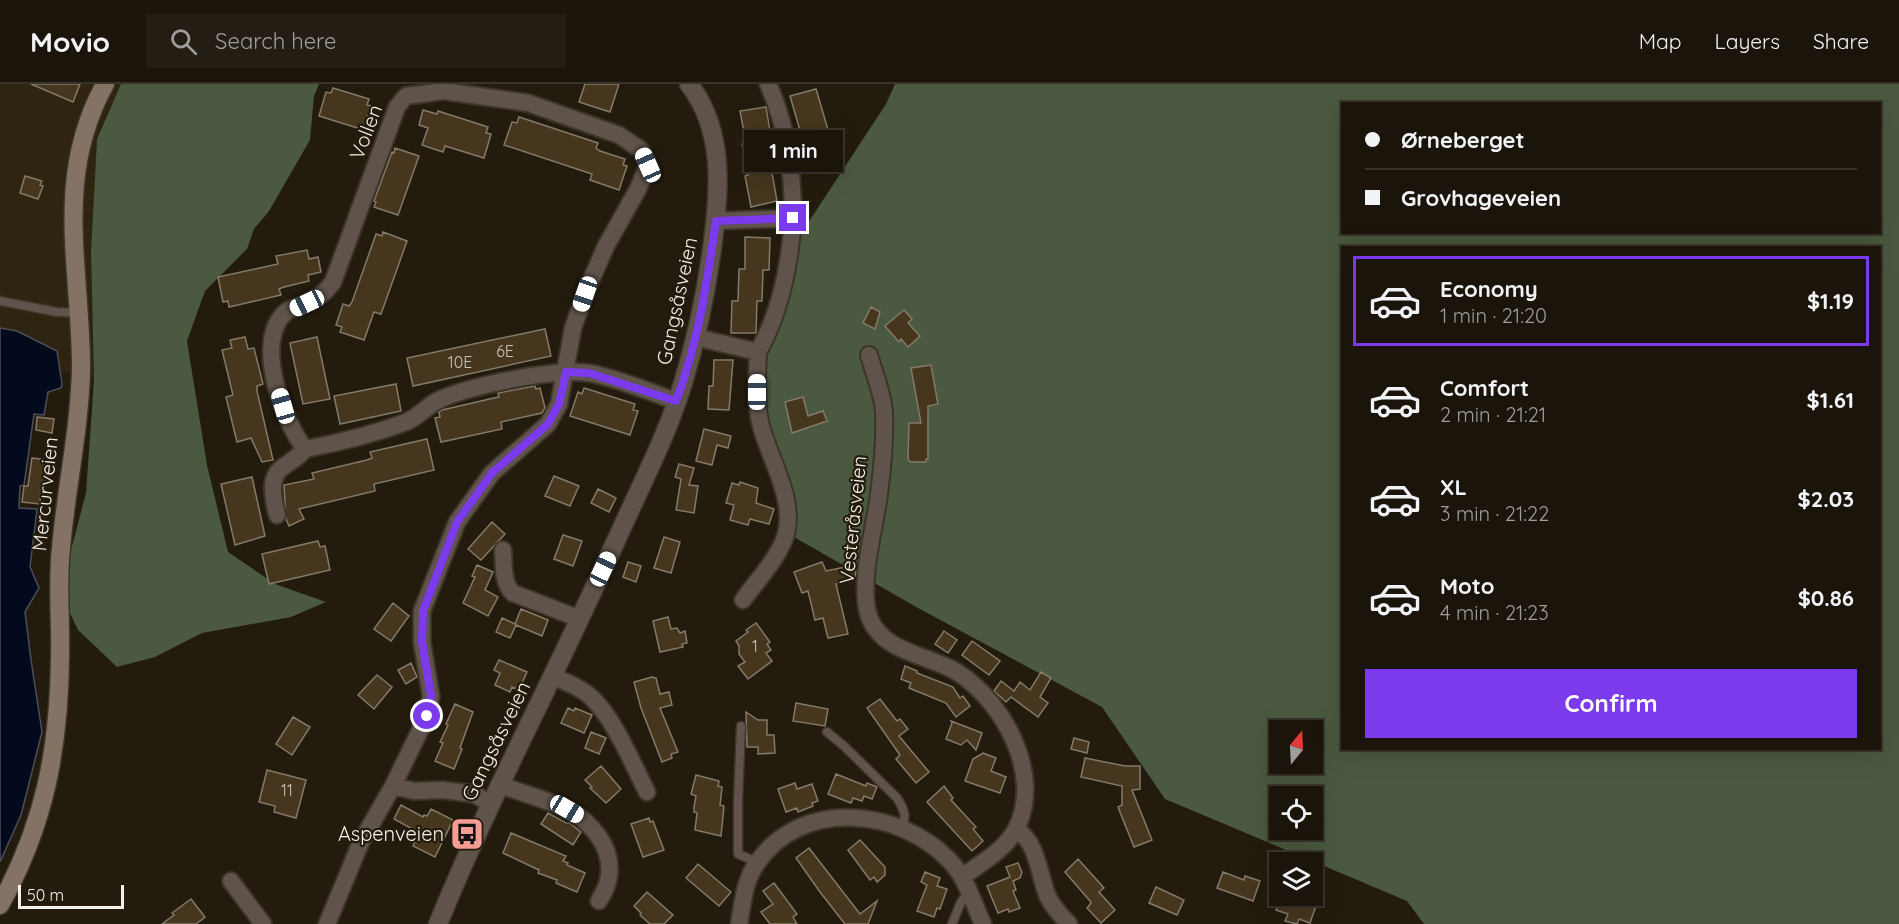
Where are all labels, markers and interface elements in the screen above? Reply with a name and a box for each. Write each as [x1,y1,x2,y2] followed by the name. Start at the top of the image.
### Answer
[146,14,566,68] search box
[30,24,110,59] text: Movio
[167,25,200,58] icon: search
[215,27,337,55] text: Search here
[1639,28,1682,54] text: Map
[1715,28,1780,54] text: Layers
[1813,28,1869,54] text: Share
[344,101,387,163] street label: Vollen
[1401,126,1525,154] text: Ørneberget
[744,131,842,173] callout: 1 min
[769,138,818,163] text: 1 min
[632,145,664,185] car
[1401,184,1561,212] text: Grovhageveien
[779,204,806,231] route end
[651,235,702,367] street label: Gangsåsveien
[571,274,599,314] car
[1368,274,1422,328] icon: car
[1440,275,1538,303] text: Economy
[287,287,327,319] car
[1807,287,1854,315] text: $1.19
[1440,303,1547,328] text: 1 min · 21:20
[496,341,514,361] house number: 6E
[448,352,472,372] house number: 10E
[1368,373,1422,427] icon: car
[748,374,766,410] car
[1440,374,1529,402] text: Comfort
[269,386,297,426] car
[1807,386,1854,414] text: $1.61
[1440,402,1546,427] text: 2 min · 21:21
[26,436,63,552] street label: Mercurveien
[833,454,872,586] street label: Vesteråsveien
[1368,472,1422,526] icon: car
[1440,473,1467,501] text: XL
[1798,485,1854,513] text: $2.03
[1440,501,1549,526] text: 3 min · 21:22
[587,549,619,589] car
[1368,571,1422,625] icon: car
[1440,572,1494,600] text: Moto
[1798,584,1854,612] text: $0.86
[1440,600,1549,625] text: 4 min · 21:23
[752,636,758,656] house number: 1
[1365,669,1857,738] button: Confirm
[456,677,535,805] street label: Gangsåsveien
[413,702,440,729] route start
[1269,720,1323,774] north arrow
[1269,720,1323,906] map controls
[281,780,293,800] house number: 11
[1269,786,1323,840] button: locate
[547,792,587,826] car
[449,816,485,852] bus stop icon: Aspenveien
[338,821,444,846] place label: Aspenveien
[1269,852,1323,906] button: layers
[18,882,124,910] scale bar
[27,885,64,905] text: 50 m

